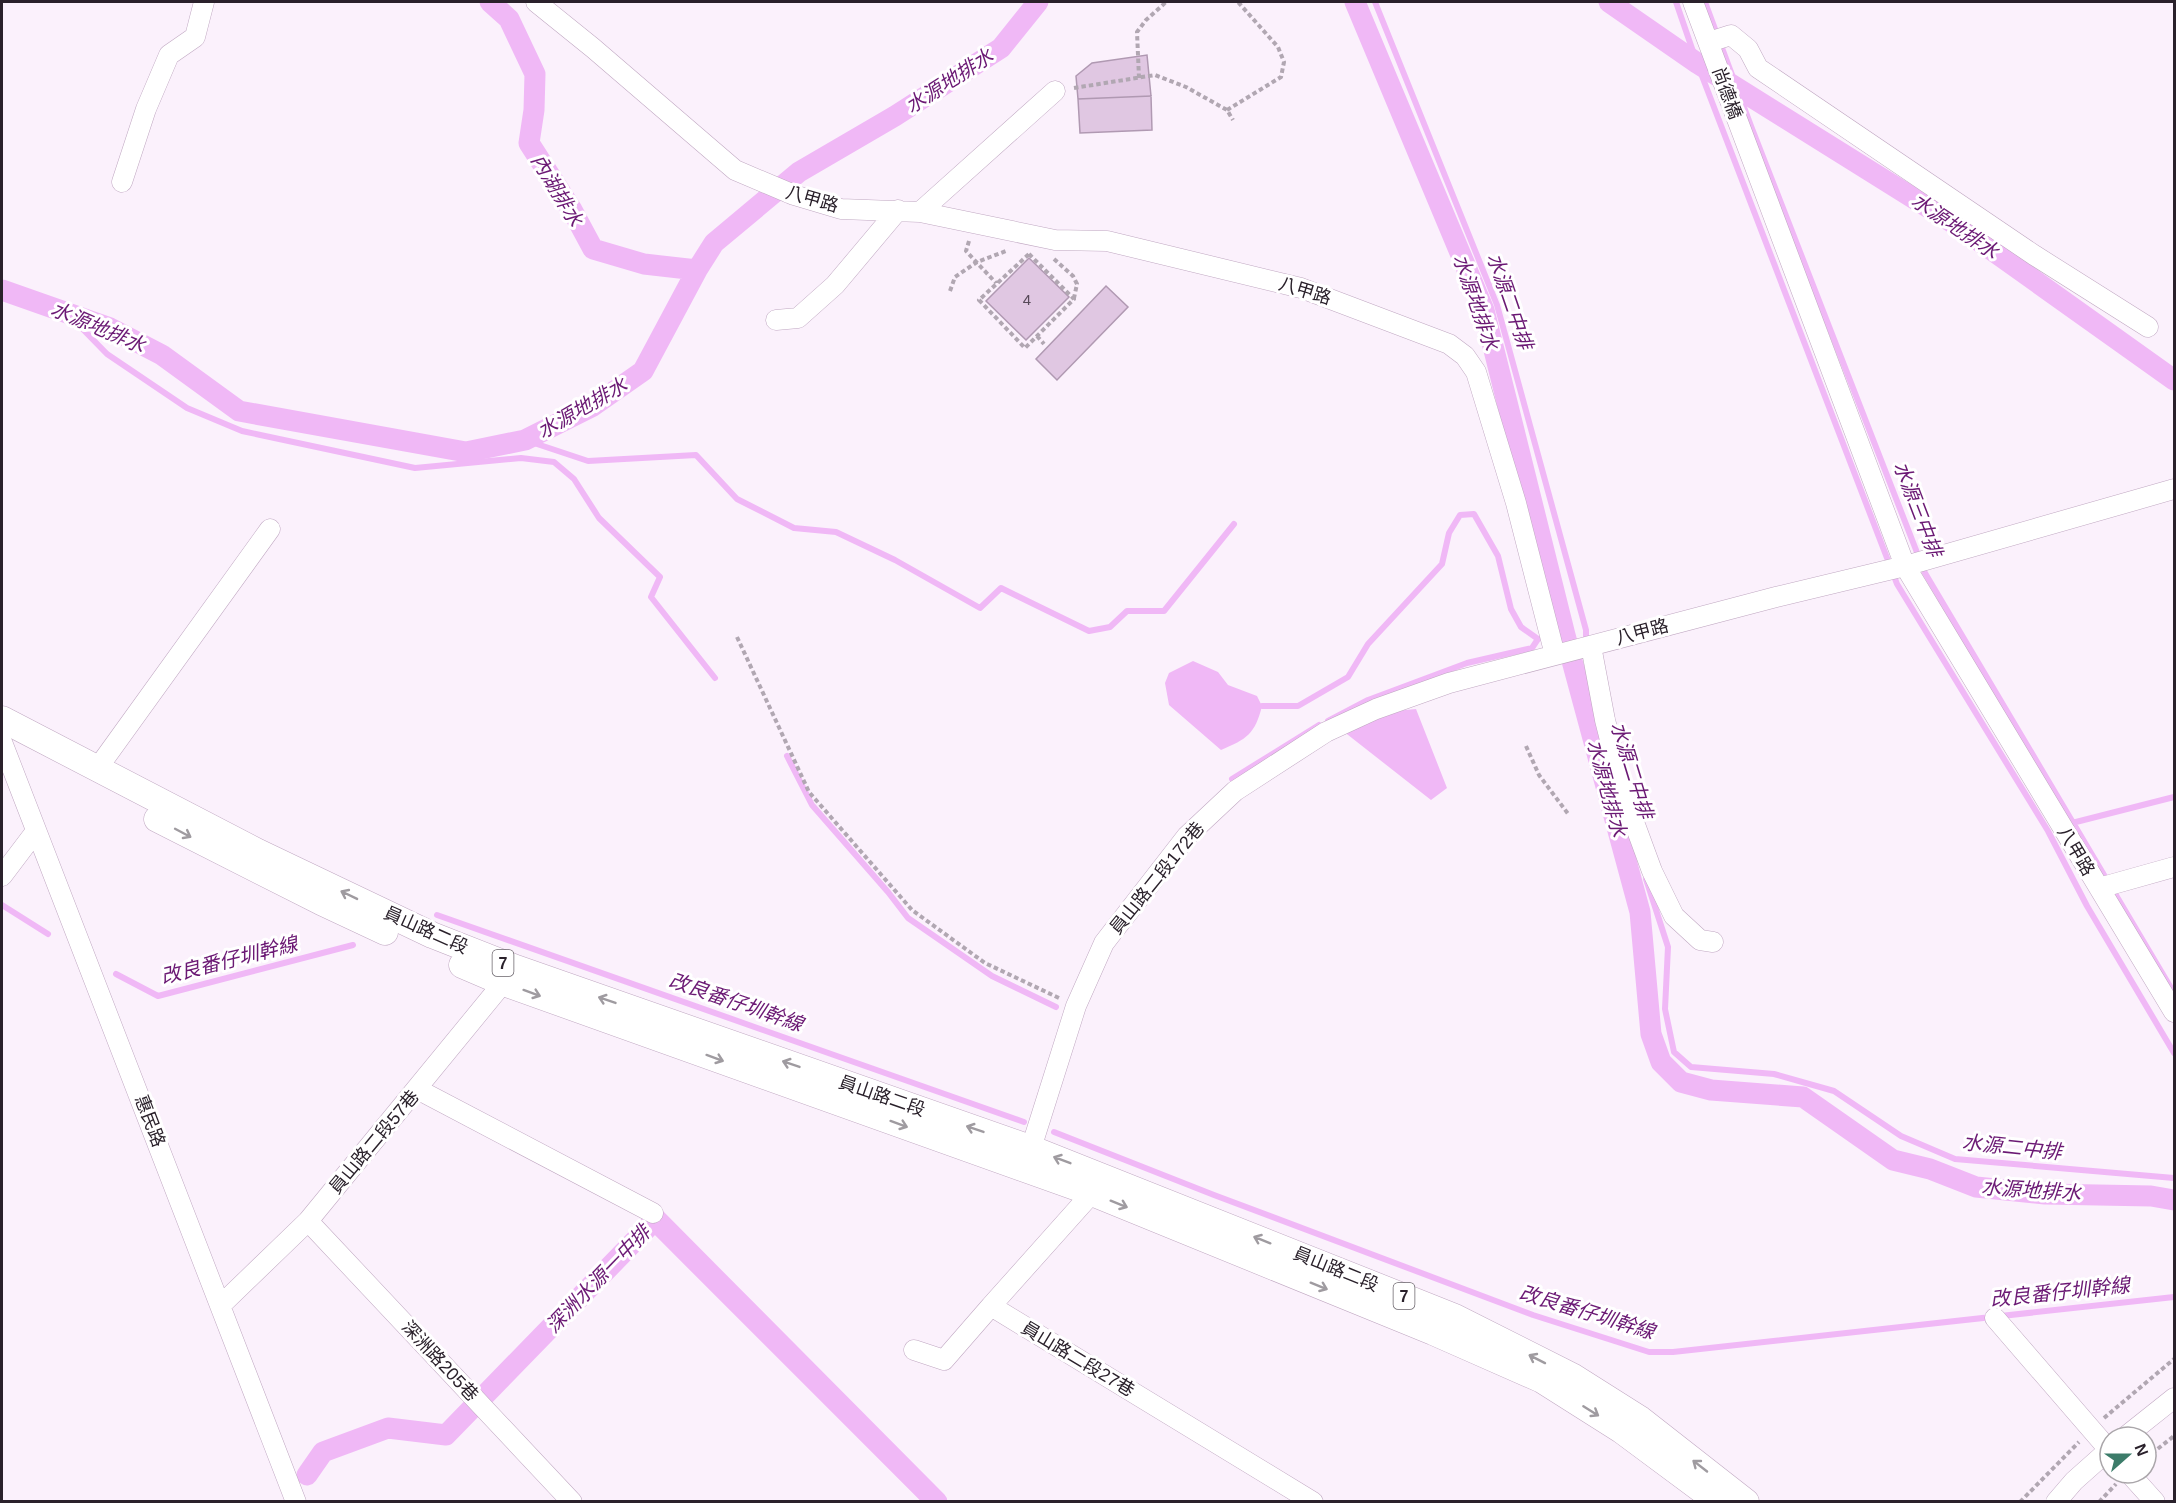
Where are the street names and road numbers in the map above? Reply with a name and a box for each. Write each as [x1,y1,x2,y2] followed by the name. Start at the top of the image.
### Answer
[1708,64,1746,122] street label: 尚德橋
[783,182,841,216] street label: 八甲路
[1276,274,1334,308] street label: 八甲路
[1613,615,1671,649] street label: 八甲路
[1106,818,1208,938] street label: 員山路二段172巷
[2054,823,2098,879] street label: 八甲路
[381,903,471,957] street label: 員山路二段
[492,950,514,976] road number: 7
[836,1072,928,1120] street label: 員山路二段
[325,1087,423,1197] street label: 員山路二段57巷
[131,1092,169,1150] street label: 惠民路
[1291,1243,1381,1295] street label: 員山路二段
[1394,1283,1414,1309] road number: 7
[398,1317,482,1405] street label: 深洲路205巷
[1018,1317,1138,1401] street label: 員山路二段27巷

